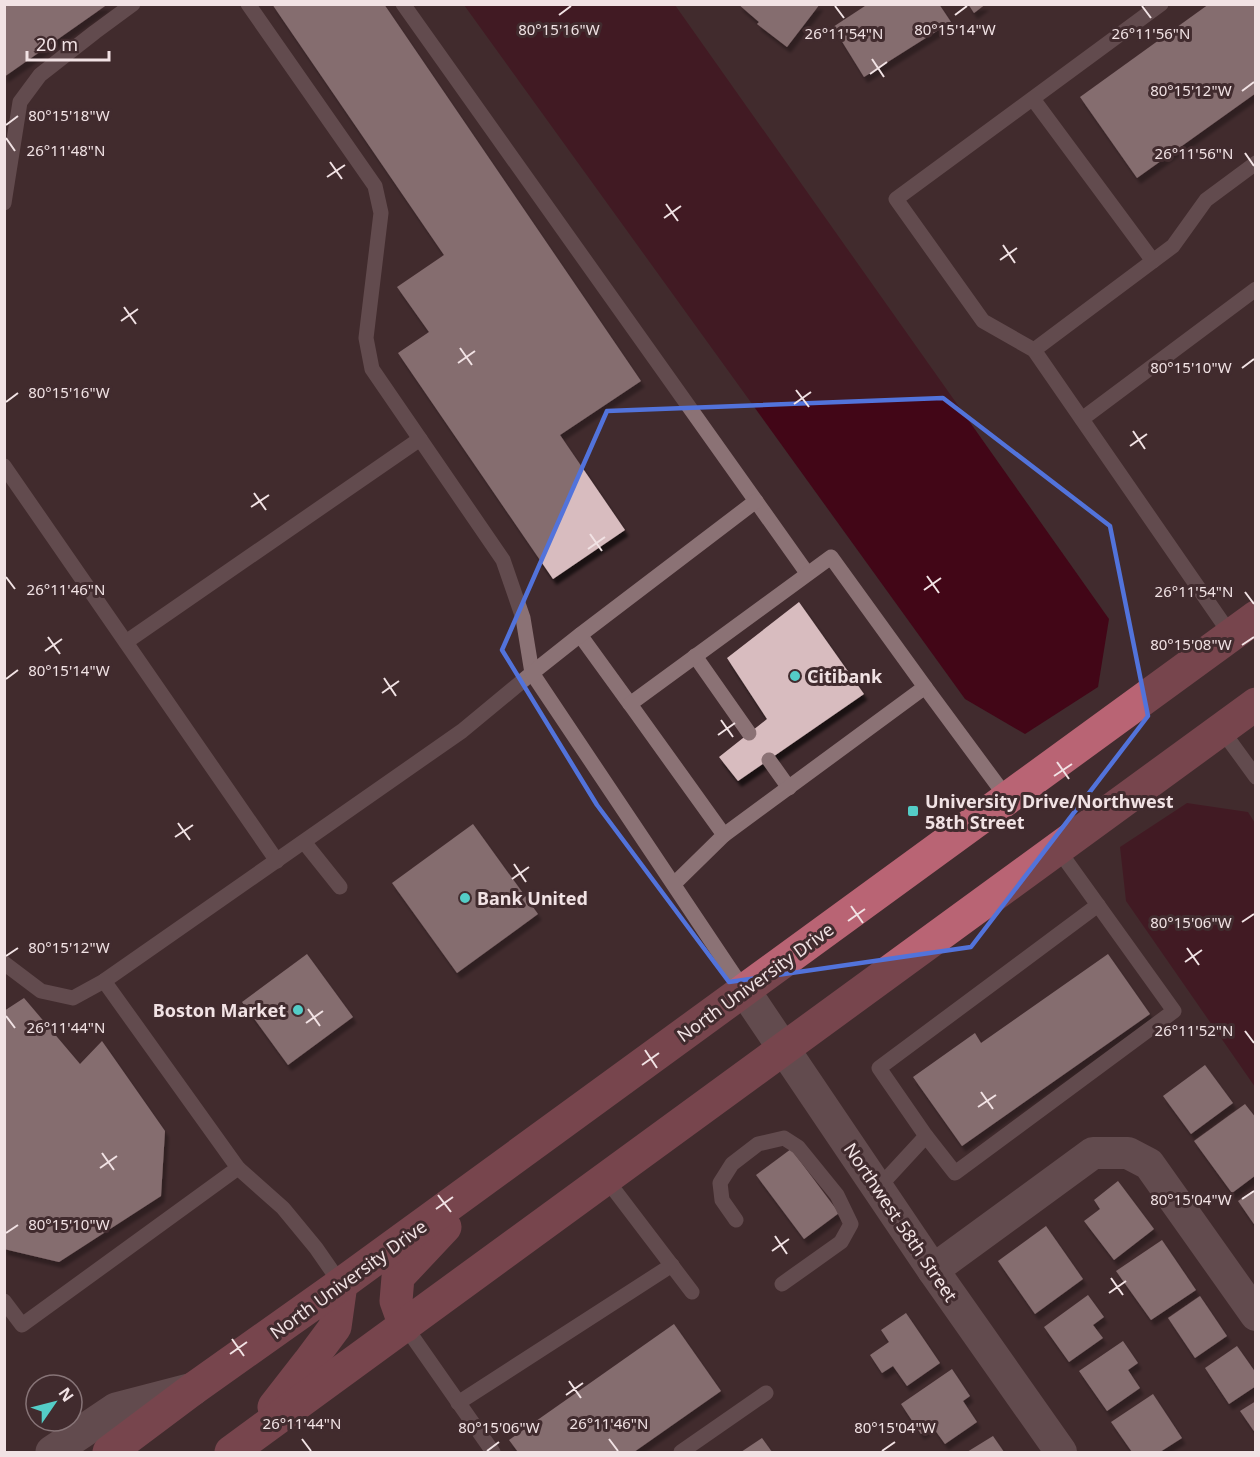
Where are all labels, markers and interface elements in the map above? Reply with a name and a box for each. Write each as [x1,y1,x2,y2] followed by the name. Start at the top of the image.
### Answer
[518,19,600,39] text: 80°15'16"W
[914,19,996,39] text: 80°15'14"W
[805,23,883,43] text: 26°11'54"N
[1112,23,1190,43] text: 26°11'56"N
[27,24,110,62] scale bar
[36,32,78,56] text: 20 m
[1150,80,1232,100] text: 80°15'12"W
[28,105,110,125] text: 80°15'18"W
[27,140,105,160] text: 26°11'48"N
[1155,143,1233,163] text: 26°11'56"N
[1150,357,1232,377] text: 80°15'10"W
[28,382,110,402] text: 80°15'16"W
[27,579,105,599] text: 26°11'46"N
[1155,581,1233,601] text: 26°11'54"N
[1150,634,1232,654] text: 80°15'08"W
[28,660,110,680] text: 80°15'14"W
[807,664,883,688] place label: Citibank
[788,669,802,683] marker: Citibank
[925,789,1174,834] place label: University Drive/Northwest 58th Street
[906,804,920,818] marker: University Drive/Northwest 58th Street
[477,886,588,910] place label: Bank United
[458,891,472,905] marker: Bank United
[1150,912,1232,932] text: 80°15'06"W
[672,917,838,1047] street label: North University Drive
[28,937,110,957] text: 80°15'12"W
[153,998,286,1022] place label: Boston Market
[291,1003,305,1017] marker: Boston Market
[27,1017,105,1037] text: 26°11'44"N
[1155,1020,1233,1040] text: 26°11'52"N
[839,1138,963,1307] street label: Northwest 58th Street
[1150,1189,1232,1209] text: 80°15'04"W
[28,1214,110,1234] text: 80°15'10"W
[265,1214,431,1344] street label: North University Drive
[24,1373,84,1433] north arrow
[54,1383,79,1406] text: N
[263,1413,341,1433] text: 26°11'44"N
[570,1413,648,1433] text: 26°11'46"N
[458,1417,540,1437] text: 80°15'06"W
[854,1417,936,1437] text: 80°15'04"W

